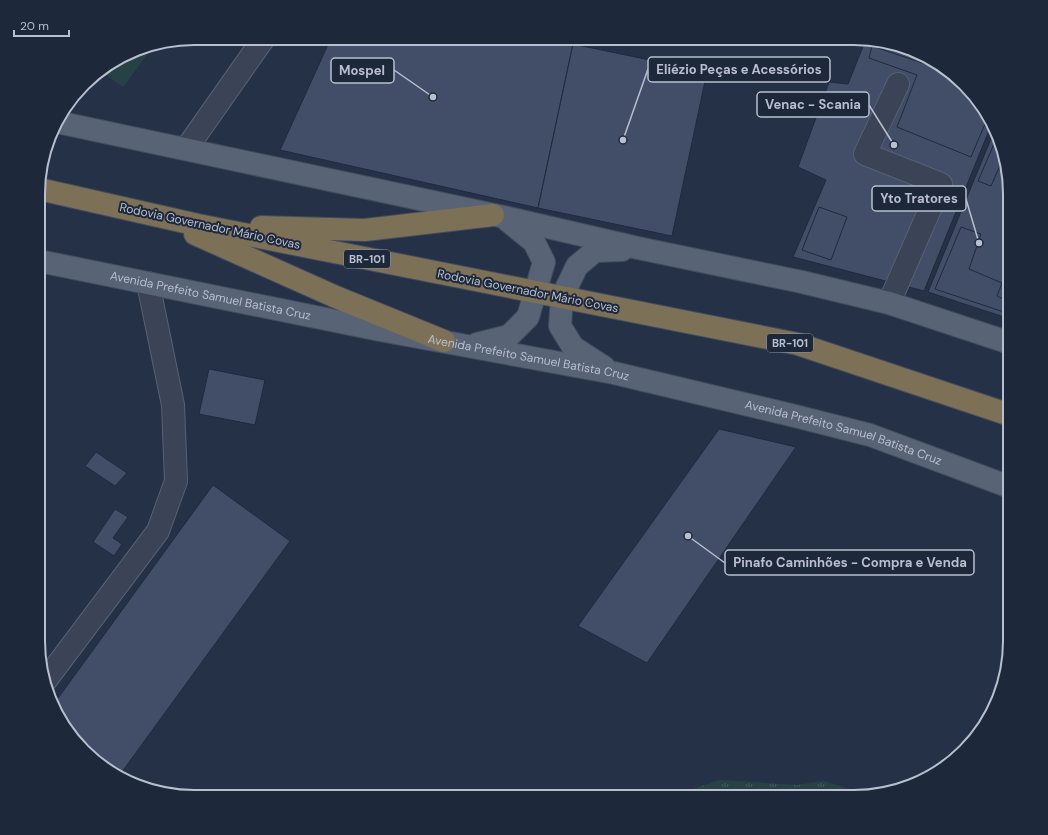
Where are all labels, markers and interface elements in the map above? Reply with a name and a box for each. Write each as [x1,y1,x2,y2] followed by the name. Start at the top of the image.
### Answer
[14,12,69,38] scale bar
[20,18,49,34] text: 20 m
[648,57,830,82] callout: Eliézio Peças e Acessórios
[331,58,394,83] callout: Mospel
[656,61,822,78] text: Eliézio Peças e Acessórios
[339,62,385,79] text: Mospel
[757,92,869,117] callout: Venac - Scania
[765,96,861,113] text: Venac - Scania
[872,186,966,211] callout: Yto Tratores
[880,190,958,207] text: Yto Tratores
[118,199,302,253] street label: Rodovia Governador Mário Covas
[344,250,390,268] road number: BR-101
[436,266,620,316] street label: Rodovia Governador Mário Covas
[109,268,312,324] street label: Avenida Prefeito Samuel Batista Cruz
[427,331,631,384] street label: Avenida Prefeito Samuel Batista Cruz
[767,334,813,352] road number: BR-101
[743,396,944,469] street label: Avenida Prefeito Samuel Batista Cruz
[725,550,974,575] callout: Pinafo Caminhões - Compra e Venda
[733,554,967,571] text: Pinafo Caminhões - Compra e Venda

